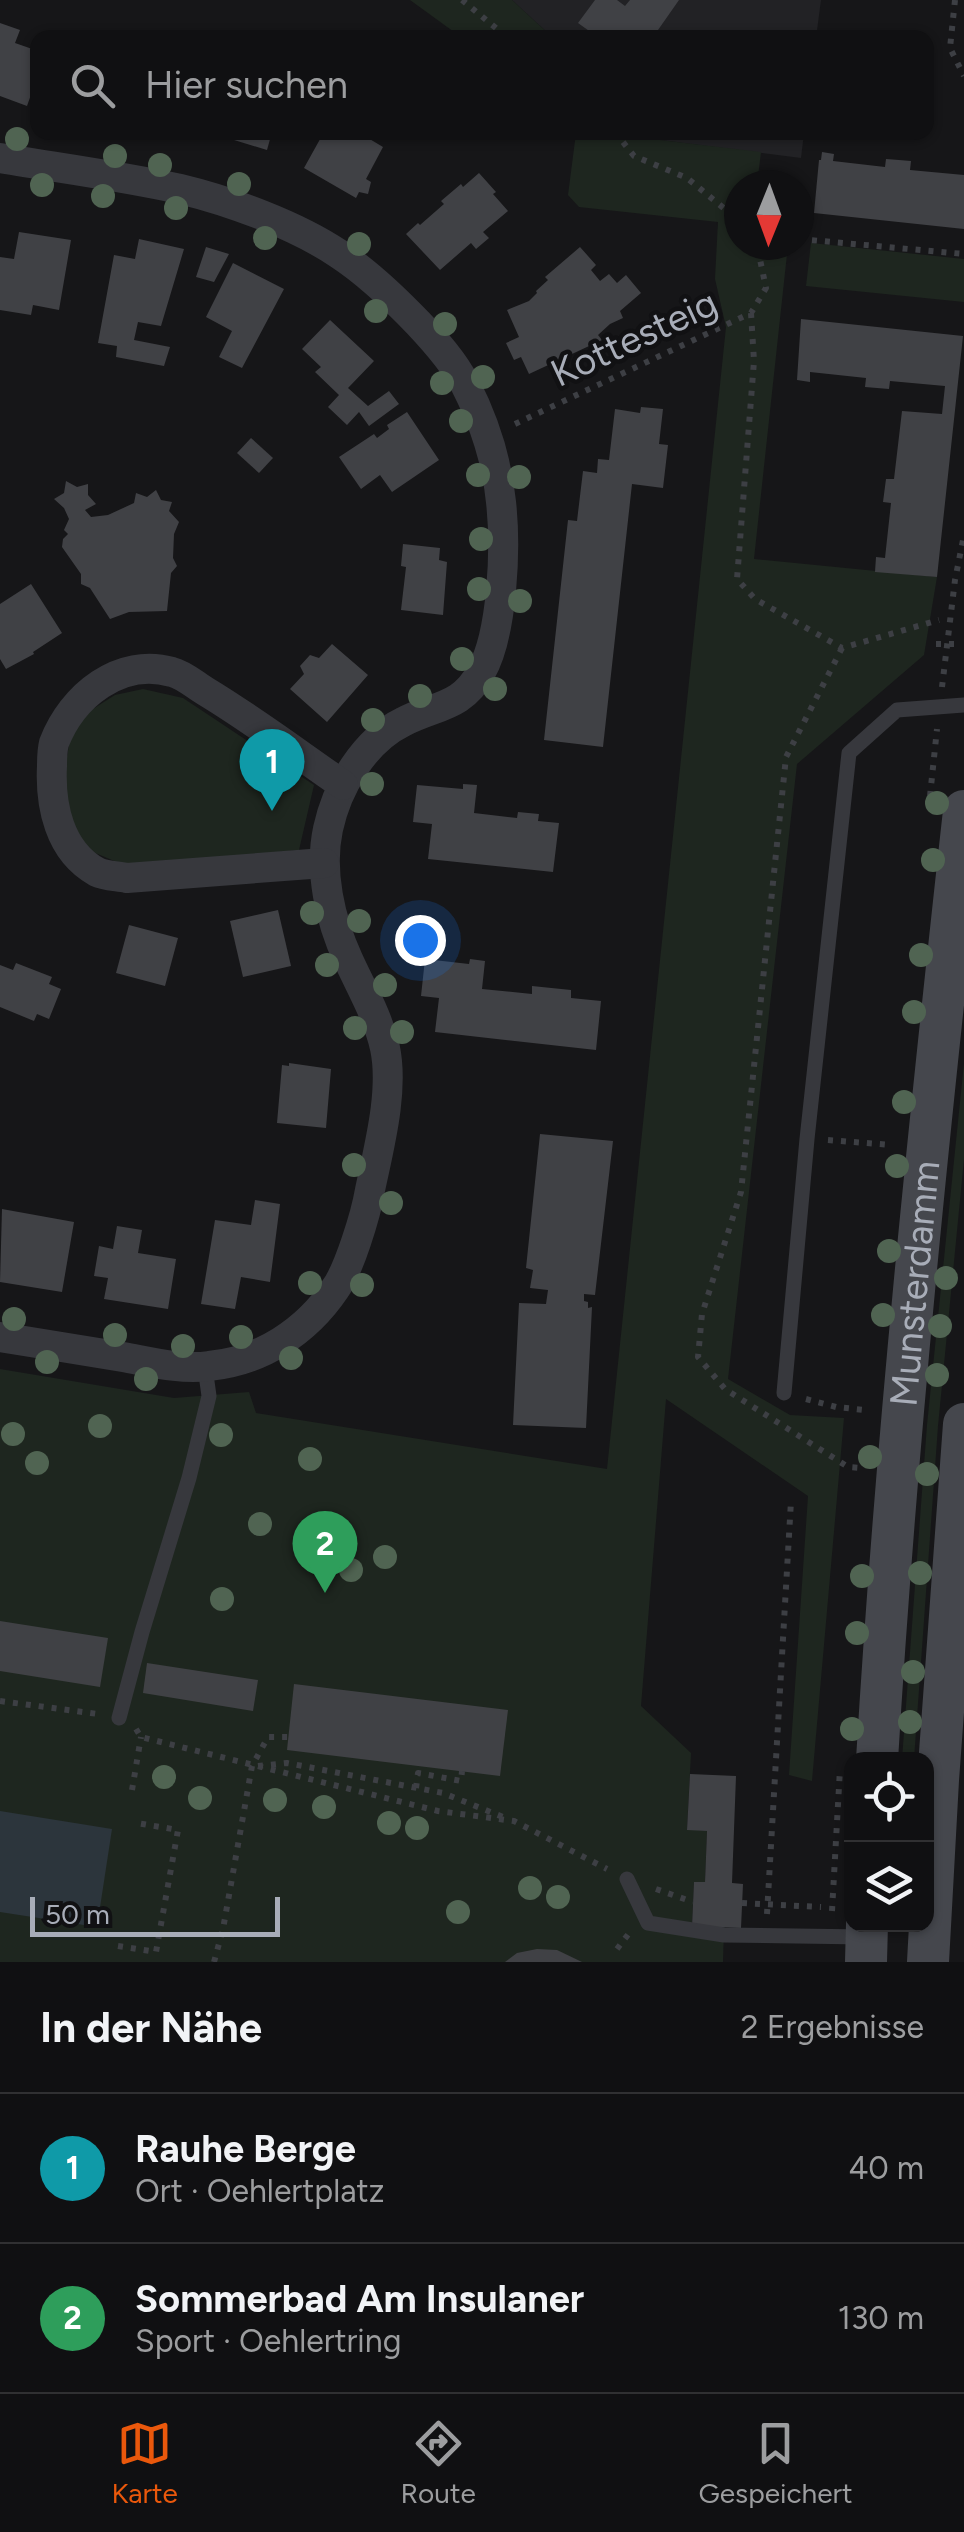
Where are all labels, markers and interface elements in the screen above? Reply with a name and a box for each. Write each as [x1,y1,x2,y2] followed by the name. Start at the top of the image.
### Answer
[30,30,934,140] search box
[65,58,120,113] icon: search
[145,62,348,108] text: Hier suchen
[724,170,814,260] north arrow
[544,280,724,396] street label: Kottesteig
[240,728,304,811] pin: 1
[395,915,446,966] your location
[880,1159,950,1408] street label: Munsterdamm
[292,1510,358,1593] pin: 2
[844,1752,934,1932] map controls
[844,1752,934,1842] button: locate
[844,1842,934,1932] button: layers
[30,1892,280,1936] scale bar
[45,1897,110,1931] text: 50 m
[40,2002,262,2053] text: In der Nähe
[741,2008,924,2046] text: 2 Ergebnisse
[135,2126,356,2172] text: Rauhe Berge
[66,2149,79,2187] text: 1
[848,2149,924,2187] text: 40 m
[135,2172,384,2210] text: Ort · Oehlertplatz
[135,2276,584,2322] text: Sommerbad Am Insulaner
[63,2299,82,2337] text: 2
[838,2299,924,2337] text: 130 m
[135,2322,401,2360] text: Sport · Oehlertring
[111,2416,178,2510] tab: Karte
[401,2416,476,2510] tab: Route
[699,2416,853,2510] tab: Gespeichert

